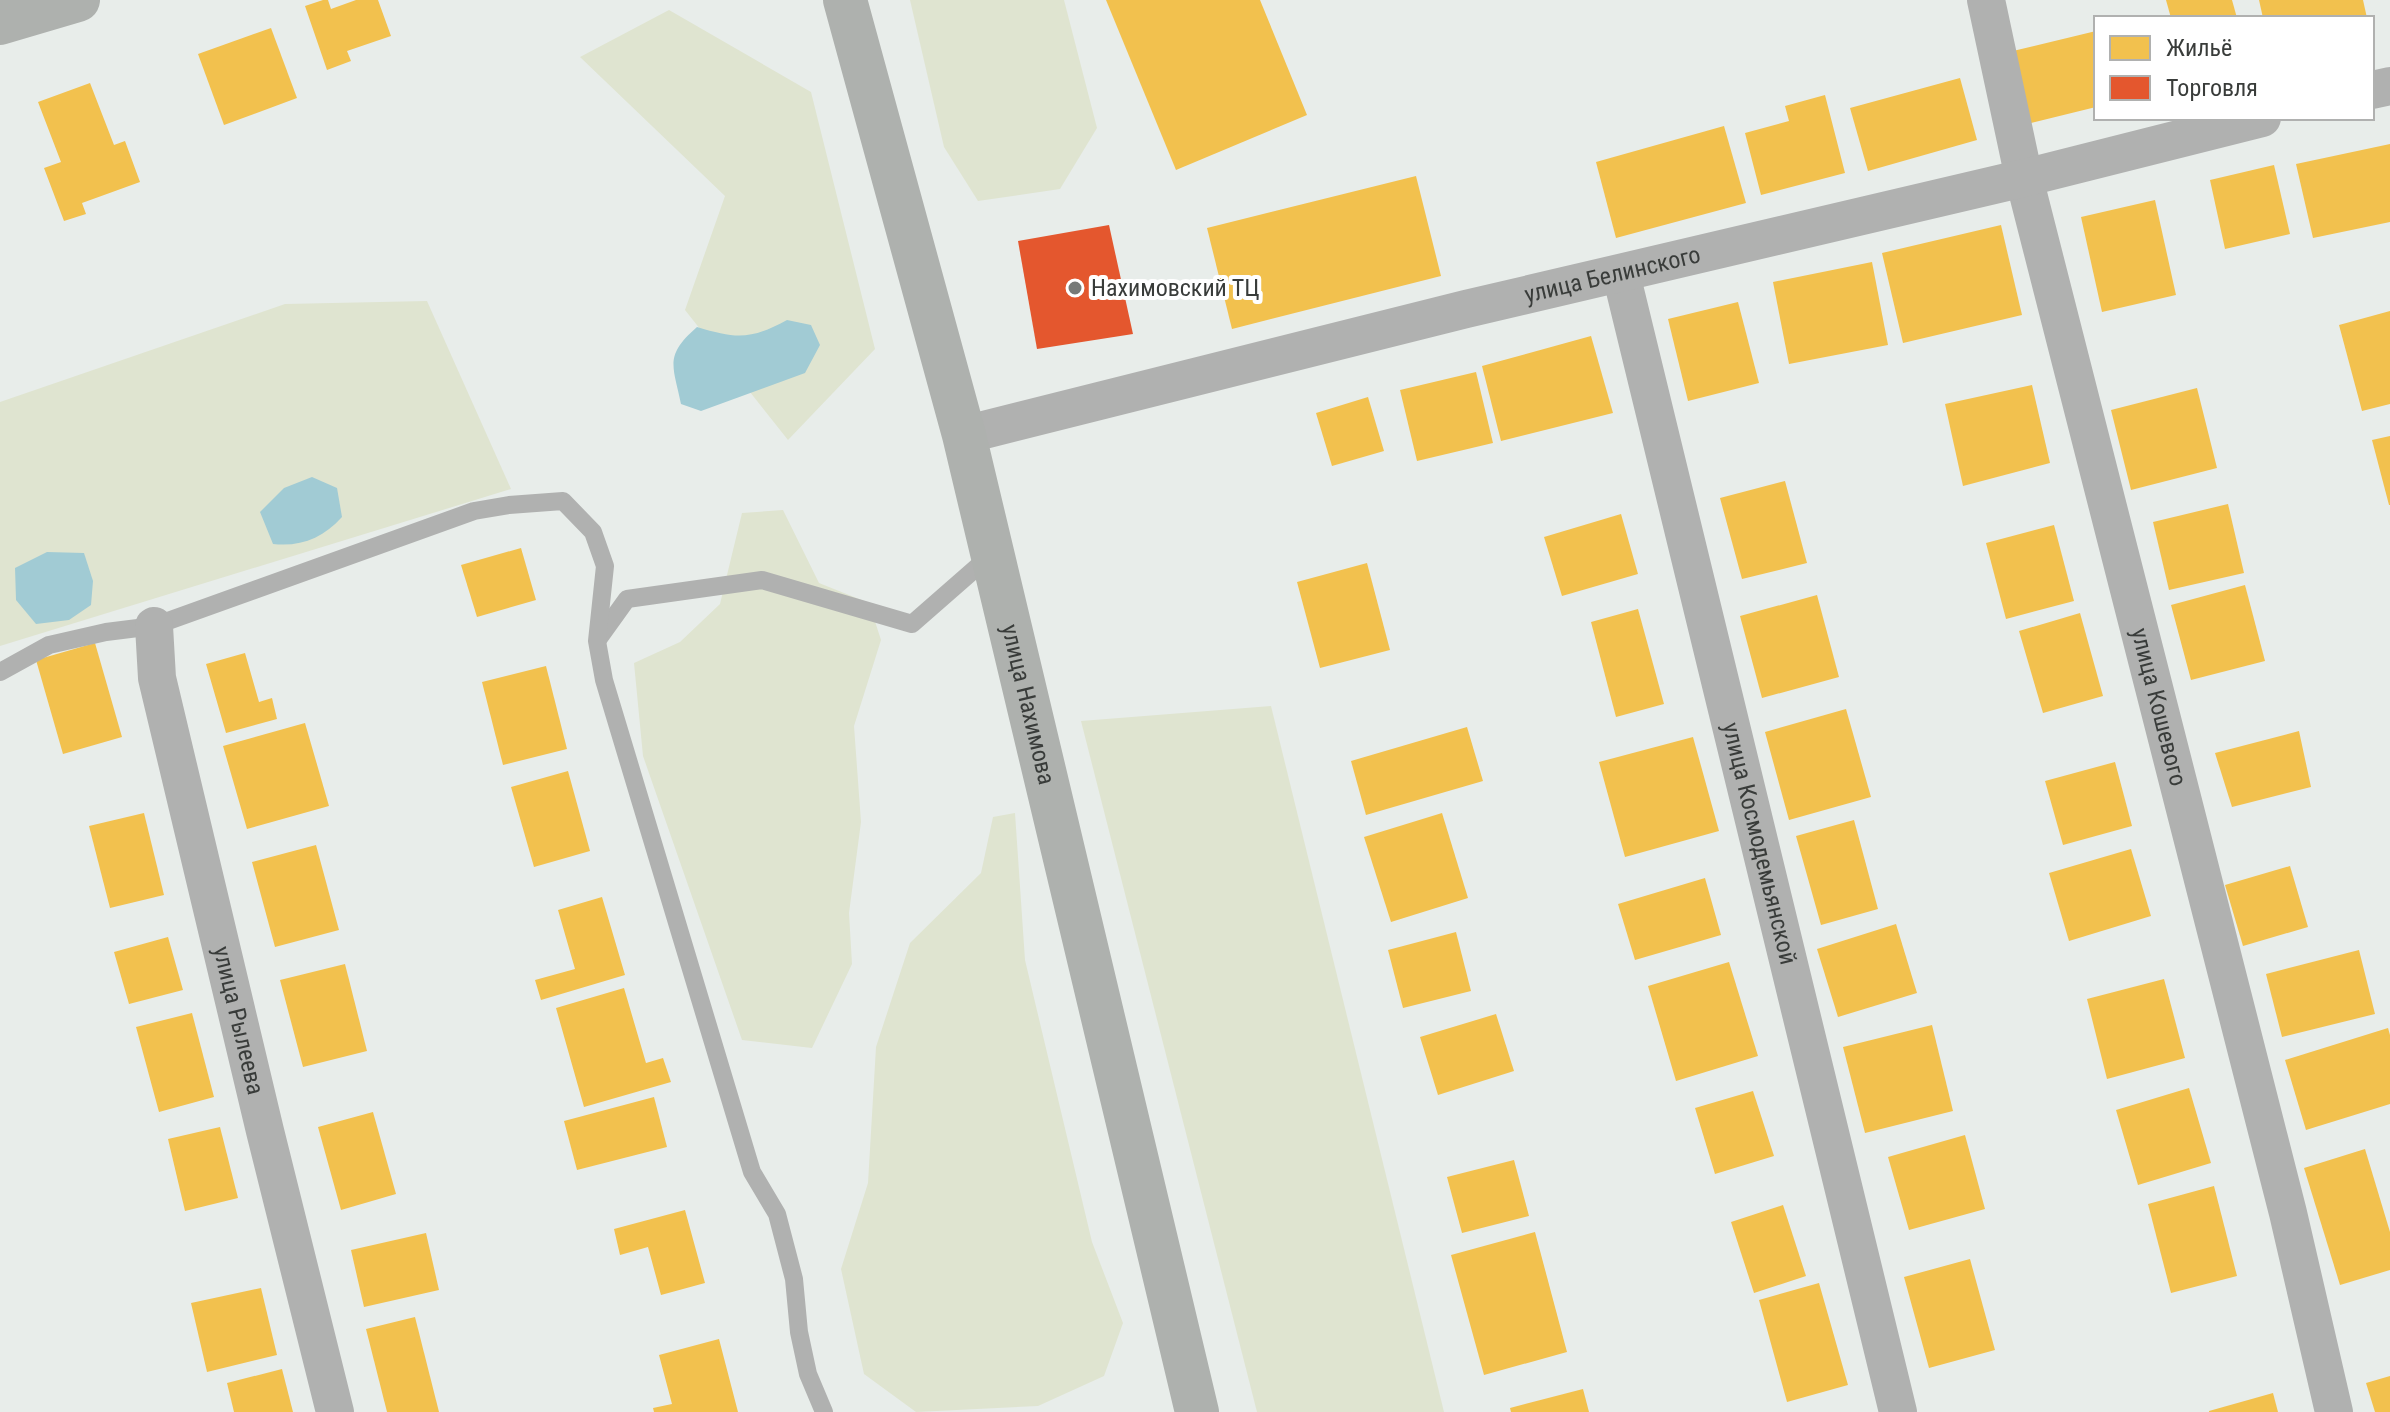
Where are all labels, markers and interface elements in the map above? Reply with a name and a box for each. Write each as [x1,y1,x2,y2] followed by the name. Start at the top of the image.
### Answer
[2094,16,2374,120] legend
[2166,34,2232,62] text: Жильё
[2166,74,2258,102] text: Торговля
[1522,240,1703,309] street label: улица Белинского
[1091,274,1260,302] place label: Нахимовский ТЦ
[1066,279,1084,297] marker: Нахимовский ТЦ
[996,621,1061,787] street label: улица Нахимова
[2125,625,2193,789] street label: улица Кошевого
[1717,719,1803,967] street label: улица Космодемьянской
[207,943,270,1097] street label: улица Рылеева

